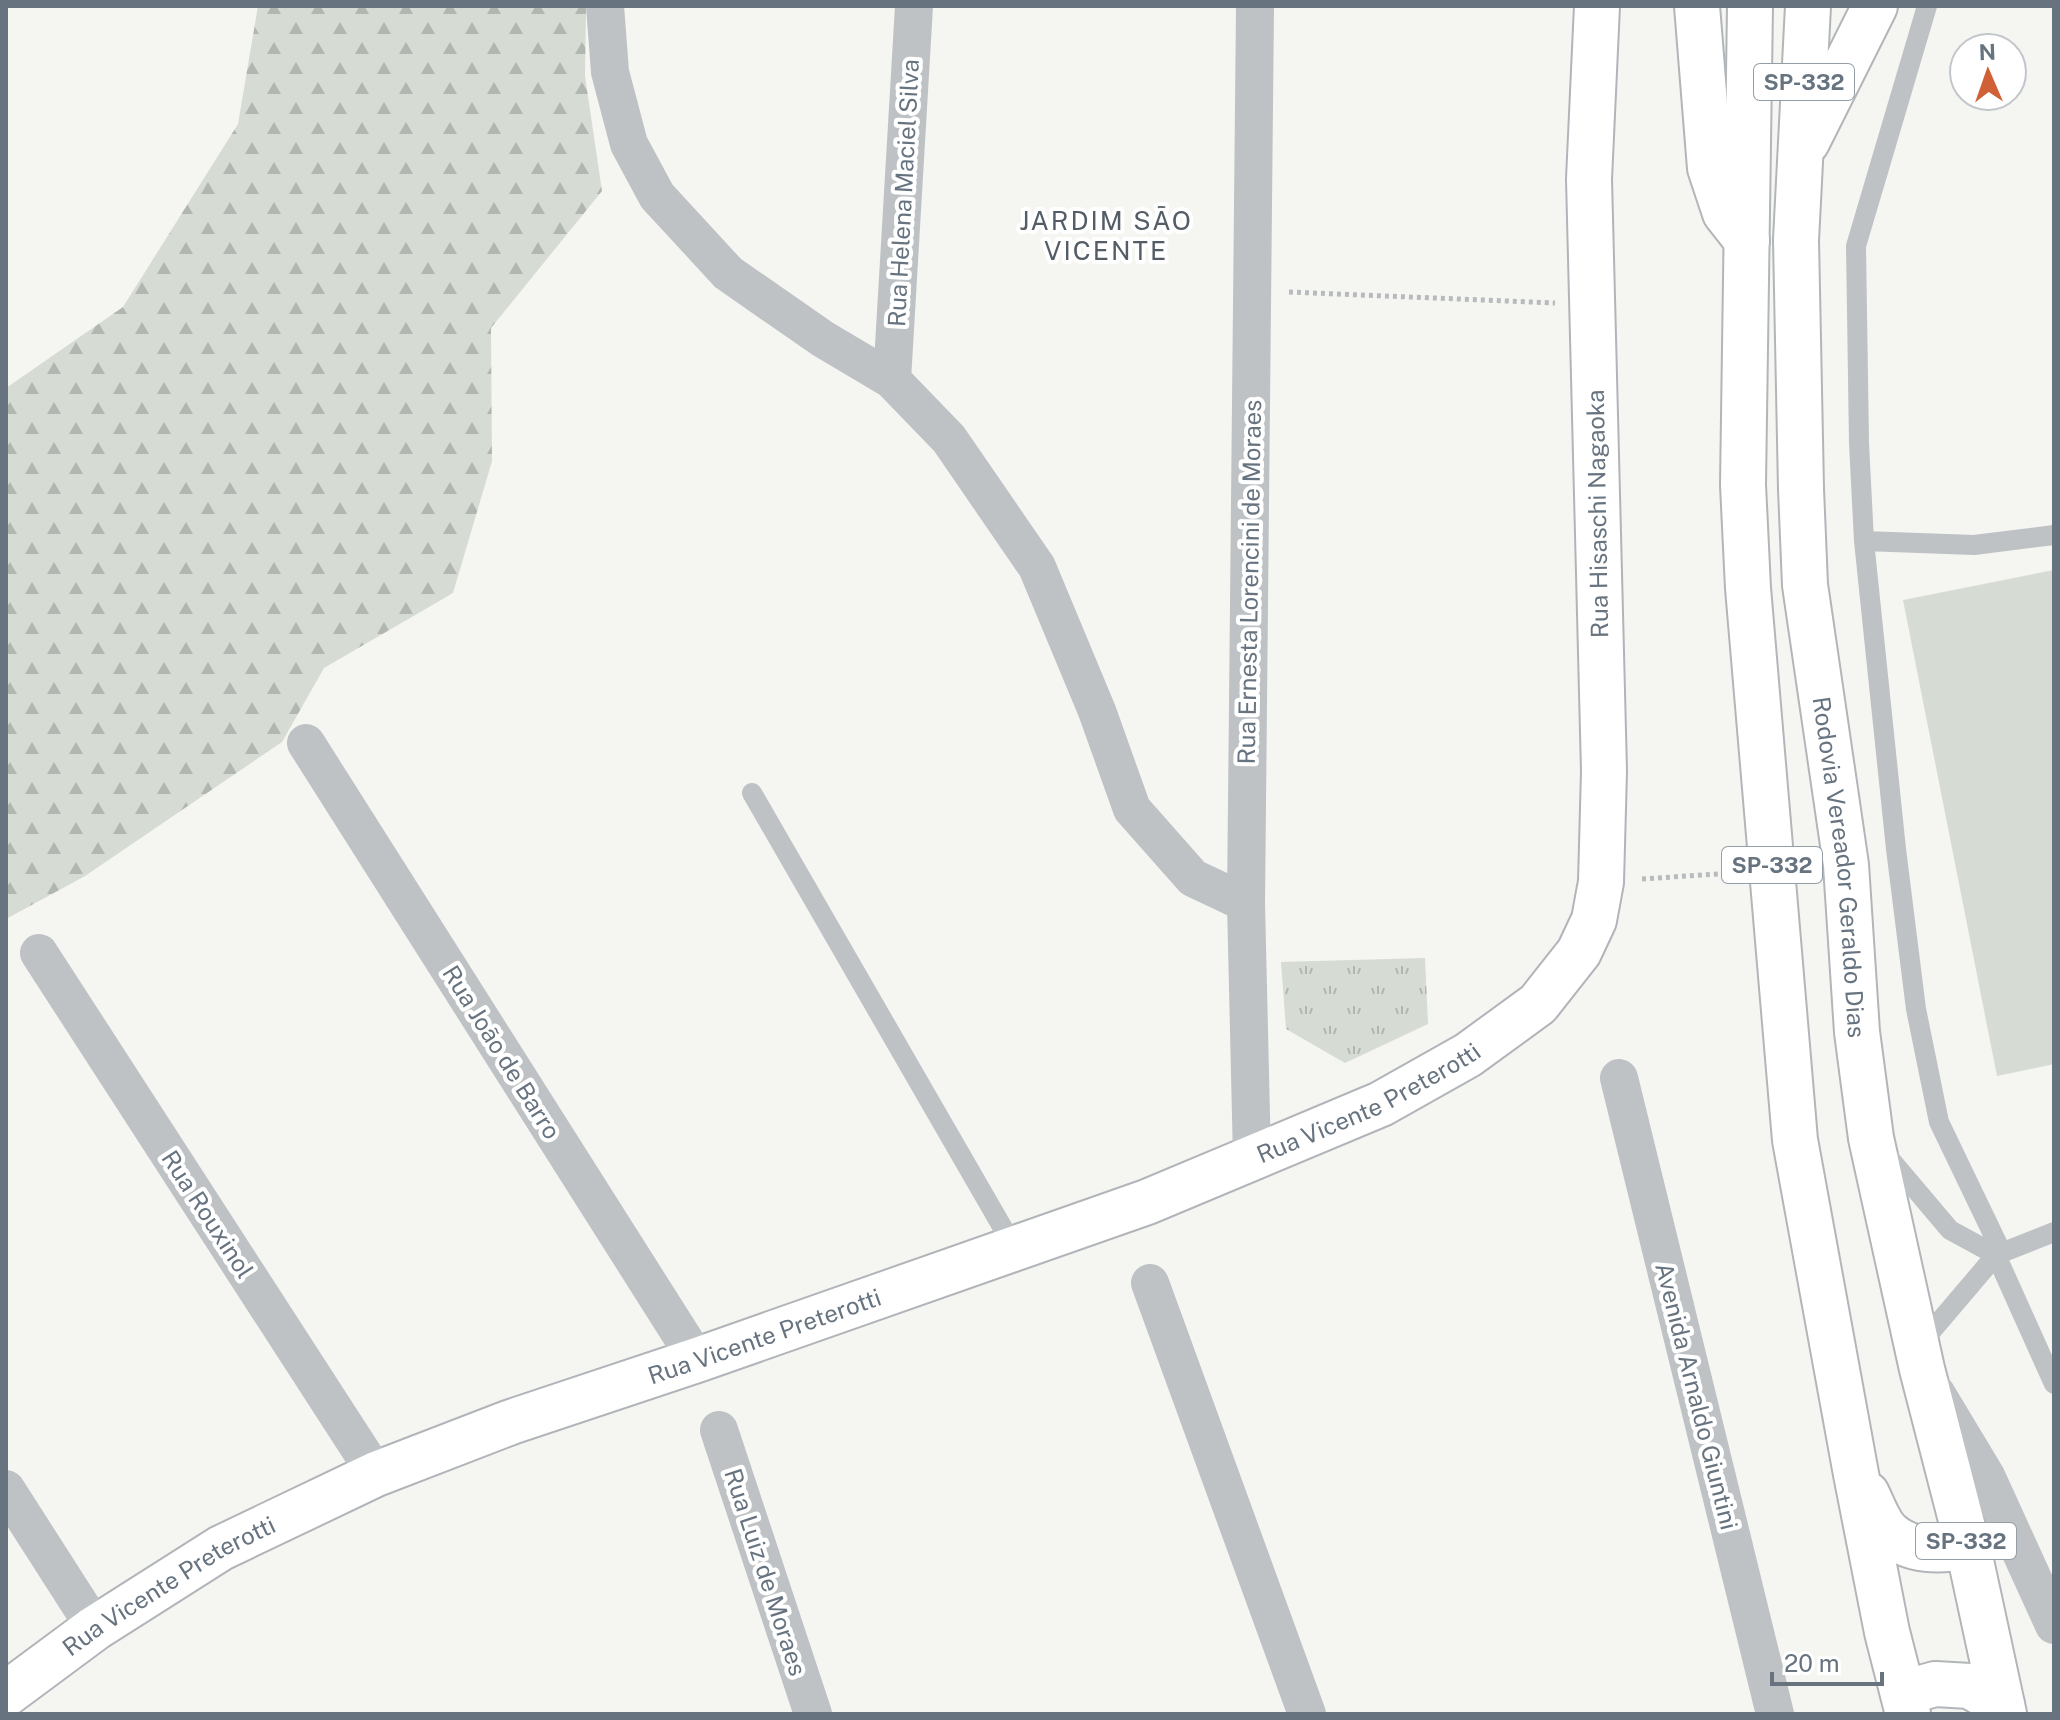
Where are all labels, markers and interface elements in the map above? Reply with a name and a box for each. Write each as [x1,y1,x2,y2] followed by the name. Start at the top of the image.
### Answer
[1948,32,2028,112] north arrow
[1978,39,1996,65] text: N
[882,58,924,328] street label: Rua Helena Maciel Silva
[1754,64,1854,100] road number: SP-332
[1019,205,1193,266] district label: JARDIM SÃO VICENTE
[1581,390,1613,638] street label: Rua Hisaschi Nagaoka
[1232,399,1266,765] street label: Rua Ernesta Lorencini de Moraes
[1808,695,1871,1039] street label: Rodovia Vereador Geraldo Dias
[1722,847,1822,883] road number: SP-332
[437,960,567,1144] street label: Rua João de Barro
[1252,1037,1485,1168] street label: Rua Vicente Preterotti
[156,1145,260,1283] street label: Rua Rouxinol
[1650,1260,1744,1532] street label: Avenida Arnaldo Giuntini
[644,1283,885,1389] street label: Rua Vicente Preterotti
[719,1465,813,1679] street label: Rua Luiz de Moraes
[57,1510,280,1661] street label: Rua Vicente Preterotti
[1916,1523,2016,1559] road number: SP-332
[1772,1636,1882,1686] scale bar
[1784,1649,1840,1677] text: 20 m

